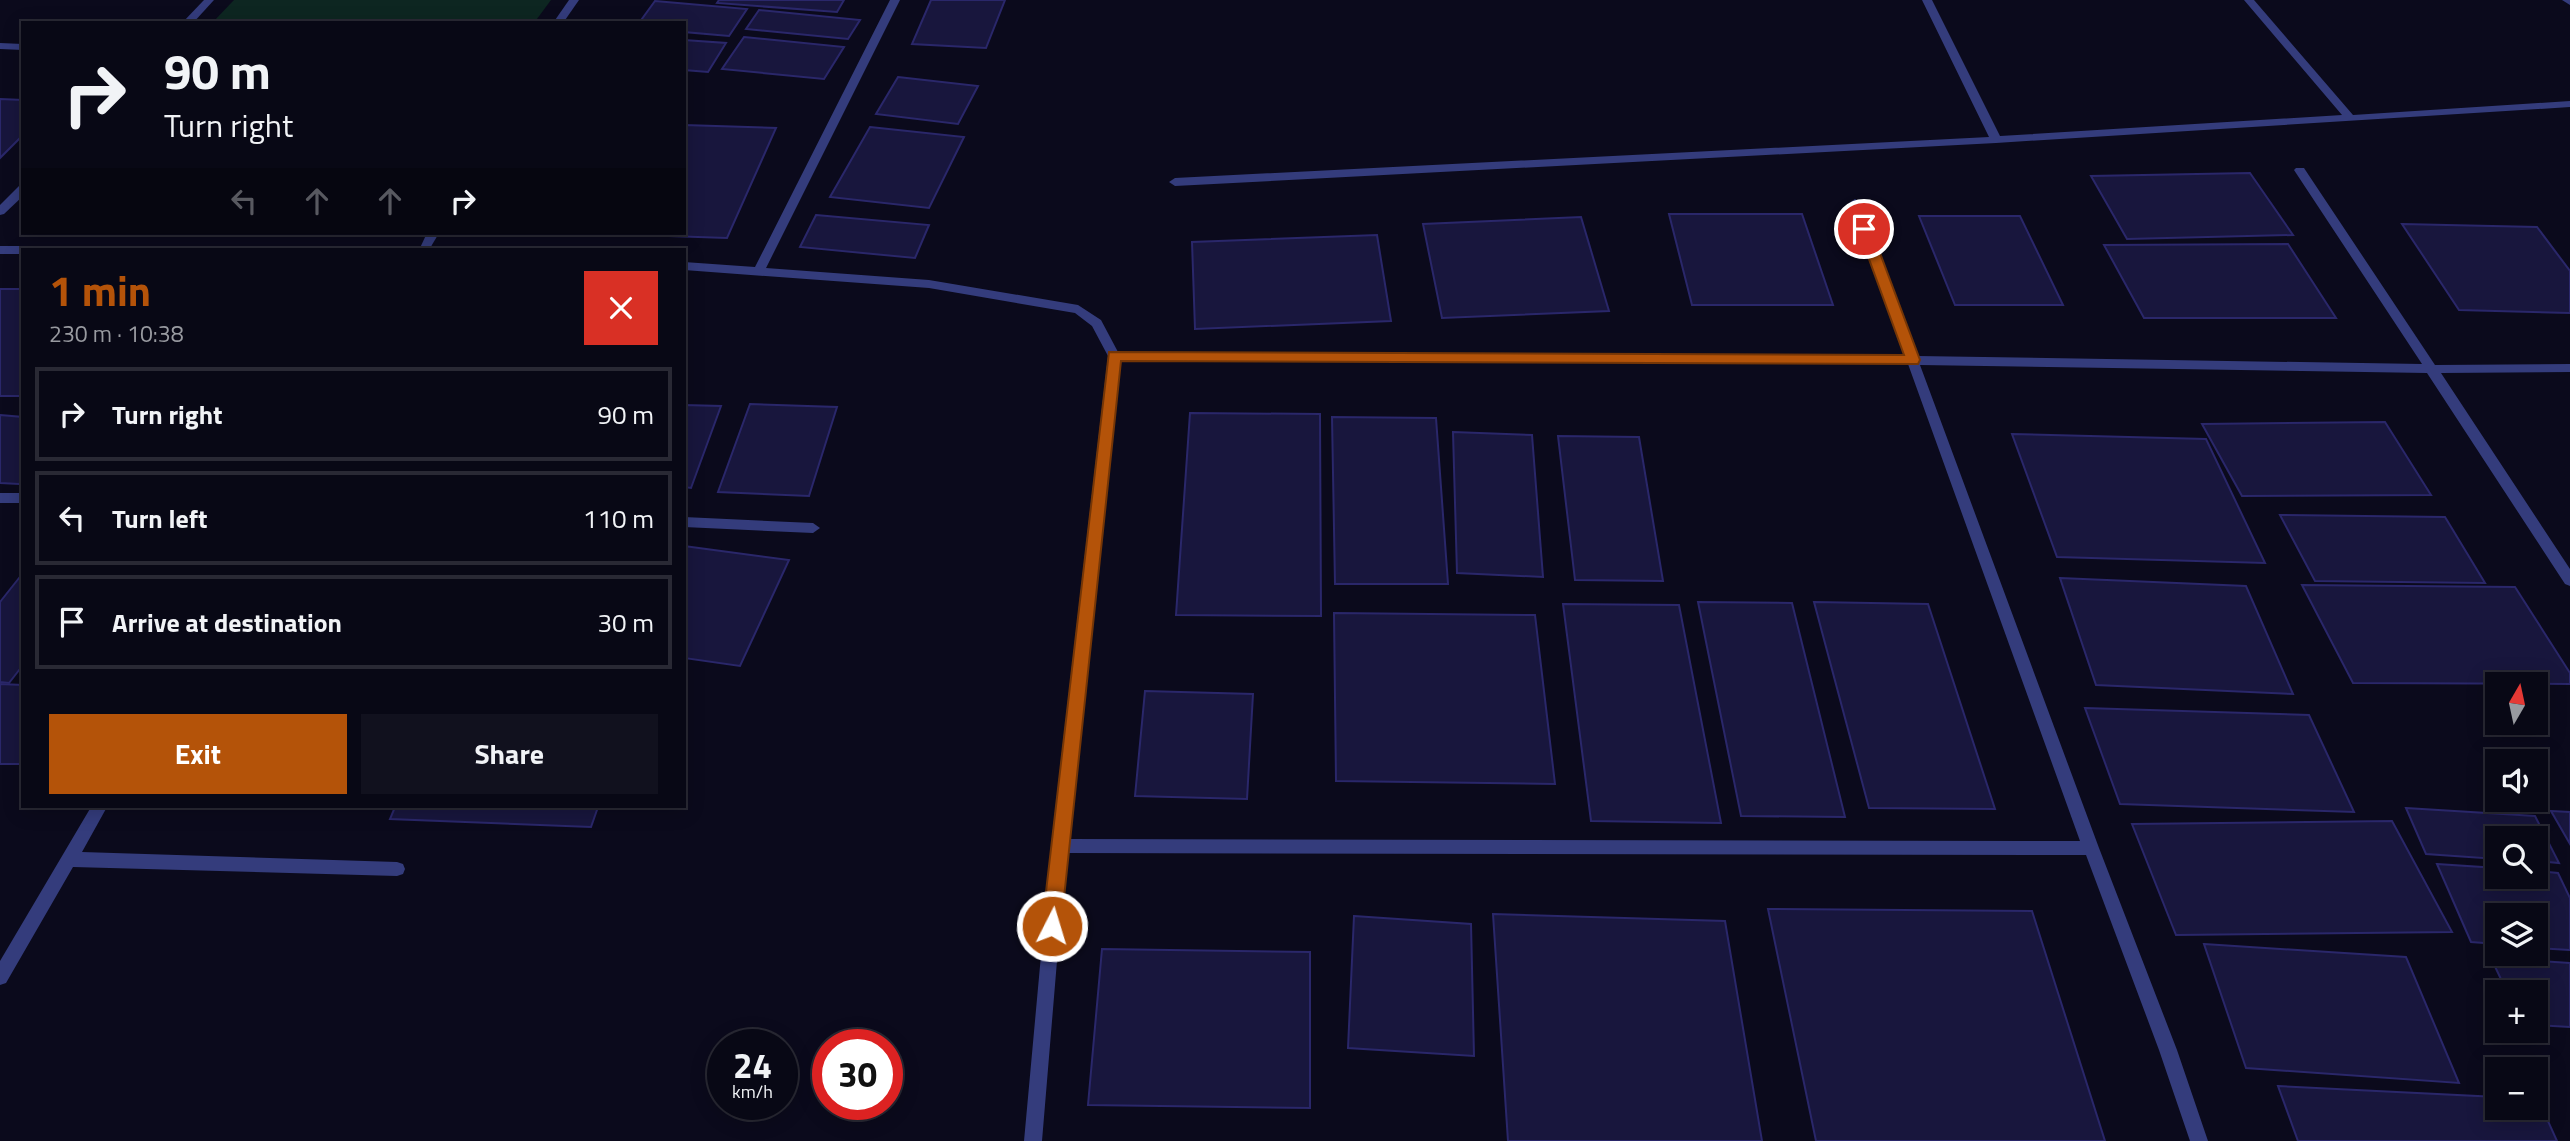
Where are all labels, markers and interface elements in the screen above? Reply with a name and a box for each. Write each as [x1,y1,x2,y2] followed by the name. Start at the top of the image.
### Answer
[164,33,271,108] text: 90 m
[49,49,140,140] icon: right
[164,101,293,149] text: Turn right
[225,182,263,220] icon: left
[298,182,336,220] icon: ahead
[371,182,409,220] icon: ahead
[444,182,482,220] icon: right
[1834,199,1894,259] pin
[1845,210,1883,248] icon: arrive
[49,258,151,322] text: 1 min
[584,271,658,345] button: close
[49,316,184,351] text: 230 m · 10:38
[53,395,91,433] icon: right
[112,395,223,434] text: Turn right
[597,395,654,434] text: 90 m
[53,499,91,537] icon: left
[112,499,207,538] text: Turn left
[583,499,654,538] text: 110 m
[53,603,91,641] icon: arrive
[112,603,342,642] text: Arrive at destination
[597,603,654,642] text: 30 m
[2485,672,2548,735] north arrow
[2485,672,2548,1120] map controls
[49,714,347,794] button: Exit
[361,714,658,794] button: Share
[2485,749,2548,812] button: sound
[2485,826,2548,889] button: search
[1015,889,1089,963] position arrow
[2485,903,2548,966] button: layers
[2485,980,2548,1043] button: +
[812,1029,903,1120] speed limit sign: 30
[733,1038,772,1092] text: 24
[2485,1057,2548,1120] button: −
[732,1078,773,1105] text: km/h

